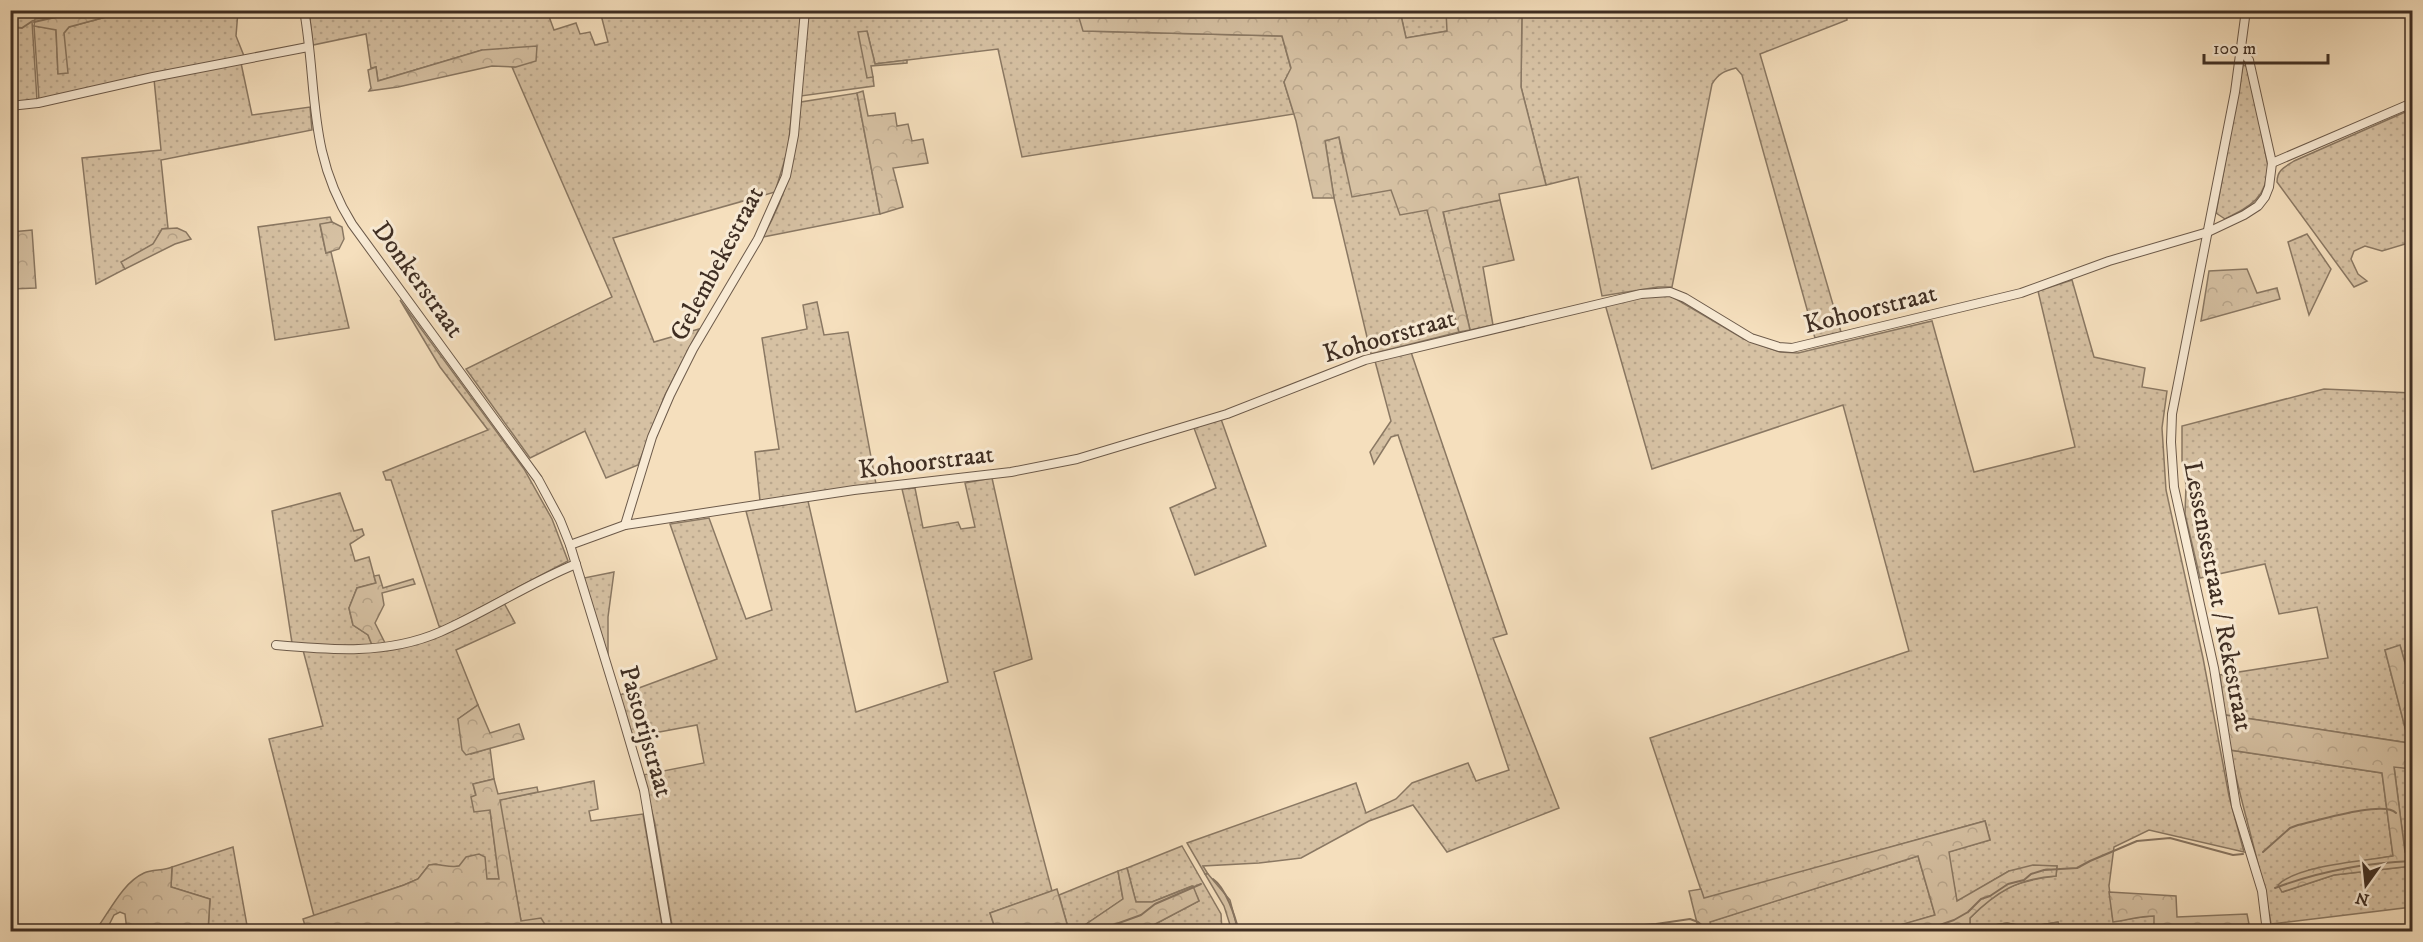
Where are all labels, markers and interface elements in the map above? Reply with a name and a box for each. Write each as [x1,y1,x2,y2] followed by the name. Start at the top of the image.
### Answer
[2204,27,2328,65] scale bar
[2213,38,2256,60] text: 100 m
[663,181,772,347] street label: Gelembekestraat
[365,215,471,345] street label: Donkerstraat
[1800,277,1940,342] street label: Kohoorstraat
[1319,302,1459,371] street label: Kohoorstraat
[857,438,996,487] street label: Kohoorstraat
[2175,458,2260,734] street label: Lessensestraat / Rekestraat
[611,662,680,801] street label: Pastorijstraat
[2336,855,2396,915] north arrow
[2353,887,2371,910] text: N

